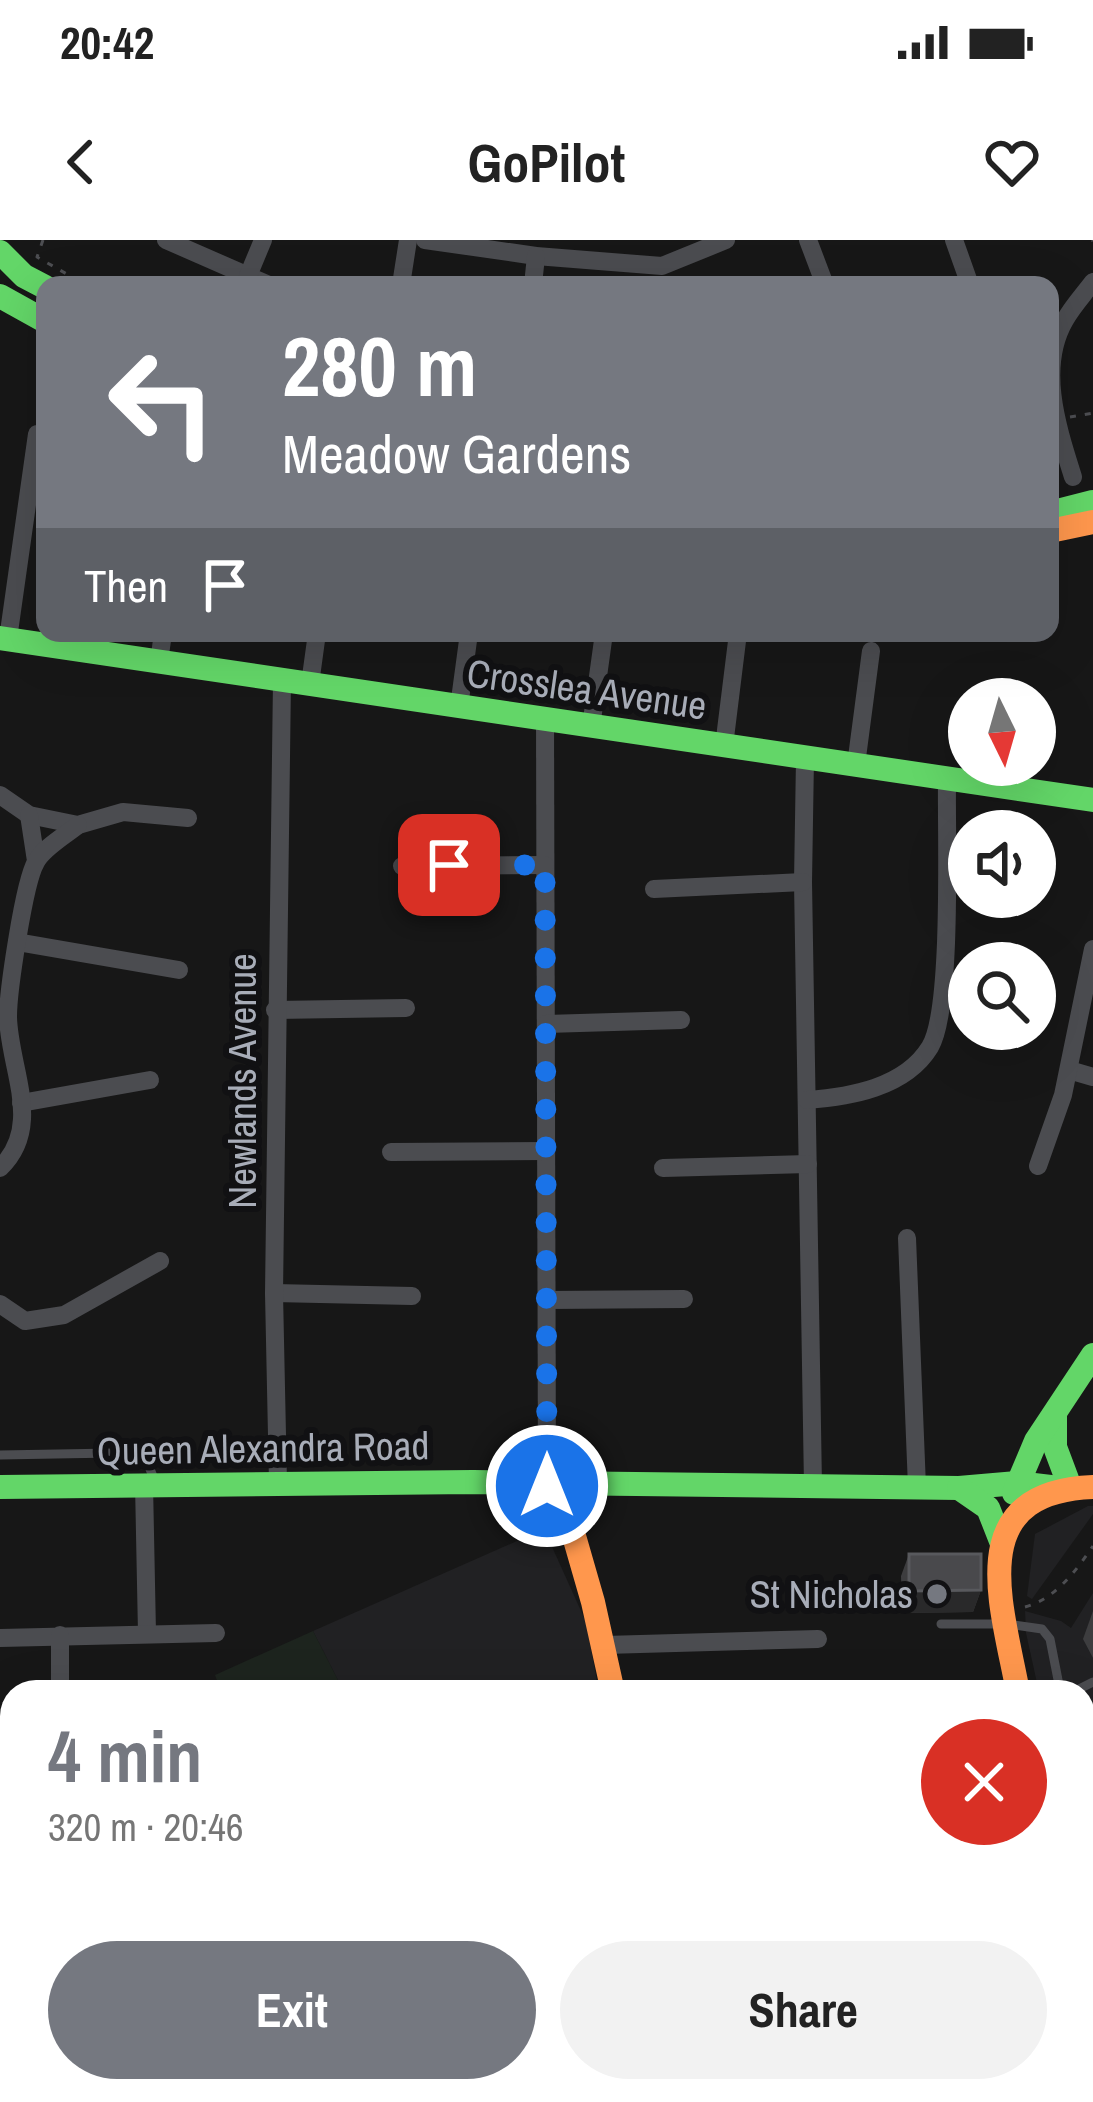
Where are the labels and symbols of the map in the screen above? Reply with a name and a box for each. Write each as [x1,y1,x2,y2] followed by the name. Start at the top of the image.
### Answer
[464,646,710,732] street label: Crosslea Avenue
[948,678,1056,786] north arrow
[398,814,500,916] pin
[216,953,268,1209] street label: Newlands Avenue
[96,1419,430,1477] street label: Queen Alexandra Road
[484,1423,610,1549] position arrow
[749,1568,913,1620] place label: St Nicholas
[924,1581,950,1607] marker: St Nicholas

